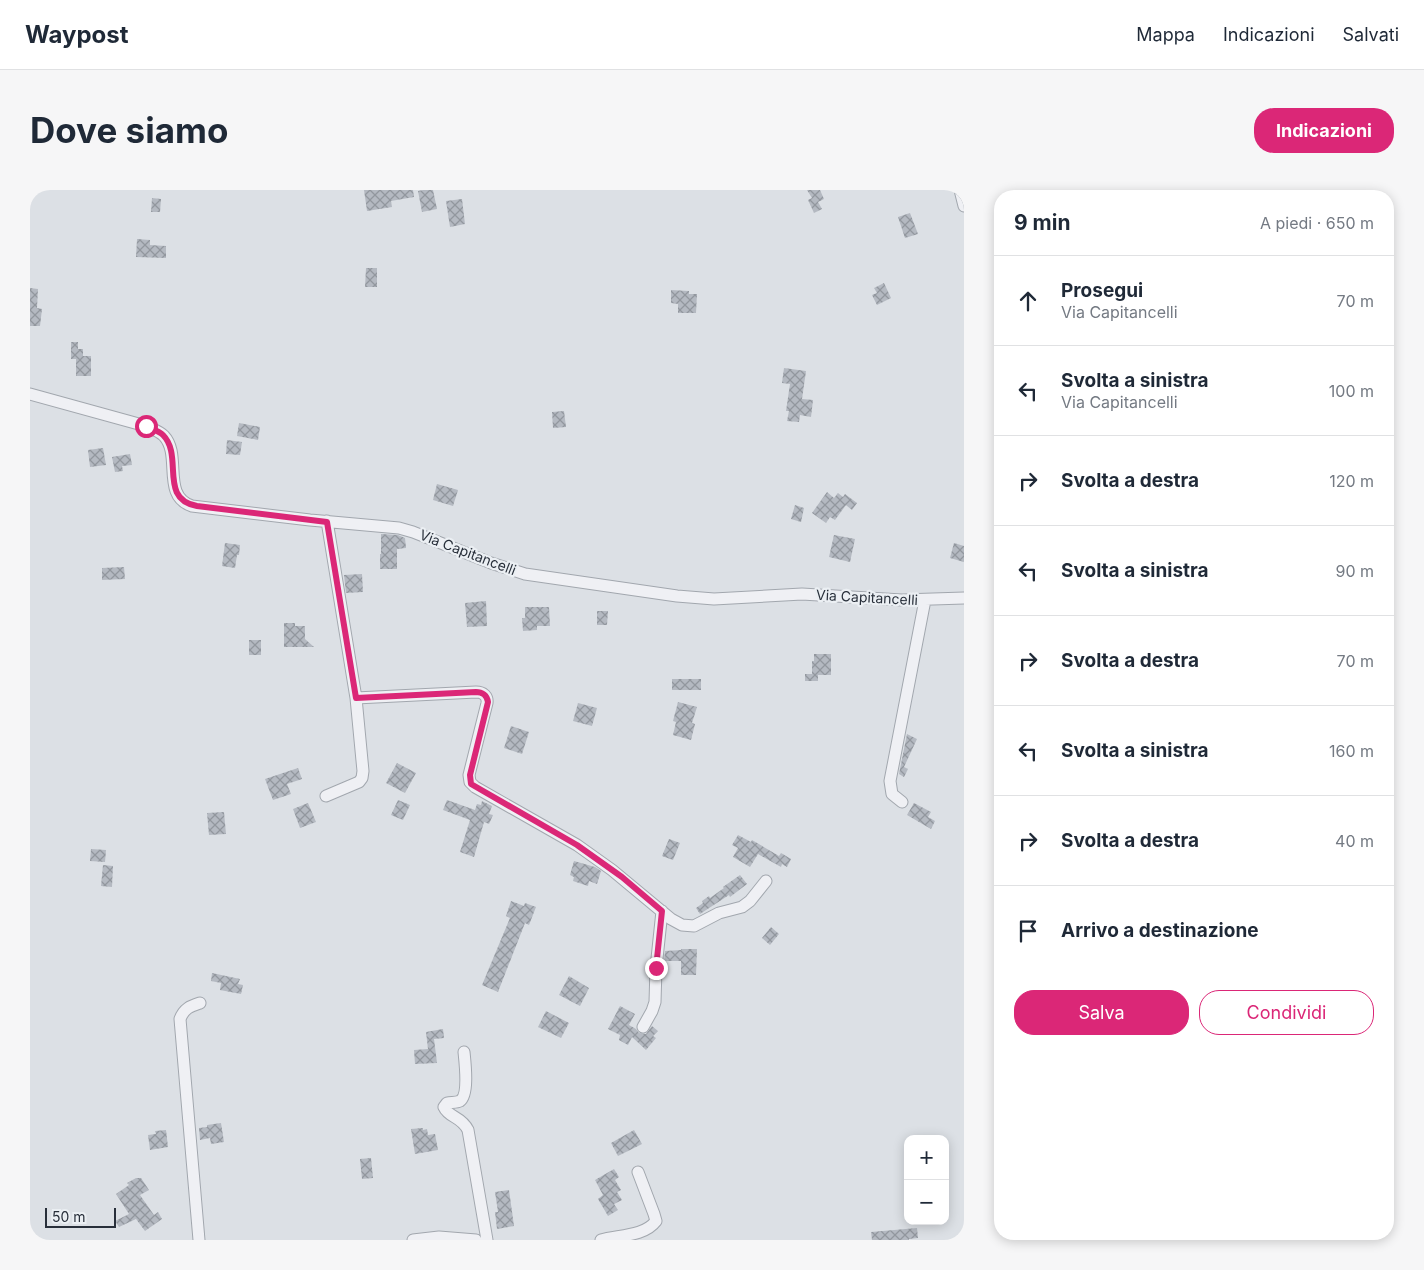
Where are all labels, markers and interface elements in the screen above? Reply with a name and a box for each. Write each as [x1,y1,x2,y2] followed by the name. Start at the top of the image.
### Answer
[25,20,129,49] text: Waypost
[1136,24,1195,45] text: Mappa
[1223,24,1315,45] text: Indicazioni
[1343,24,1399,45] text: Salvati
[1254,108,1394,153] button: Indicazioni
[30,109,228,151] text: Dove siamo
[1014,210,1071,235] text: 9 min
[1260,213,1374,233] text: A piedi · 650 m
[1061,279,1143,302] text: Prosegui
[1014,287,1042,315] icon: ahead
[1337,291,1374,311] text: 70 m
[1061,302,1178,322] text: Via Capitancelli
[1061,369,1209,392] text: Svolta a sinistra
[1014,377,1042,405] icon: left
[1329,381,1374,401] text: 100 m
[1061,392,1178,412] text: Via Capitancelli
[135,415,158,438] route start
[1014,467,1042,495] icon: right
[1061,469,1199,492] text: Svolta a destra
[1329,471,1374,491] text: 120 m
[417,526,519,578] street label: Via Capitancelli
[1014,557,1042,585] icon: left
[1061,559,1209,582] text: Svolta a sinistra
[1335,561,1374,581] text: 90 m
[816,586,918,608] street label: Via Capitancelli
[1014,647,1042,675] icon: right
[1061,649,1199,672] text: Svolta a destra
[1337,651,1374,671] text: 70 m
[1014,737,1042,765] icon: left
[1061,739,1209,762] text: Svolta a sinistra
[1329,741,1374,761] text: 160 m
[1014,827,1042,855] icon: right
[1061,829,1199,852] text: Svolta a destra
[1335,831,1374,851] text: 40 m
[1014,917,1042,945] icon: arrive
[1061,919,1259,942] text: Arrivo a destinazione
[645,957,668,980] route end
[1014,990,1189,1035] button: Salva
[1199,990,1374,1035] button: Condividi
[904,1135,949,1225] map controls
[904,1135,949,1180] button: +
[904,1180,949,1225] button: −
[45,1205,116,1228] scale bar
[52,1208,86,1225] text: 50 m

